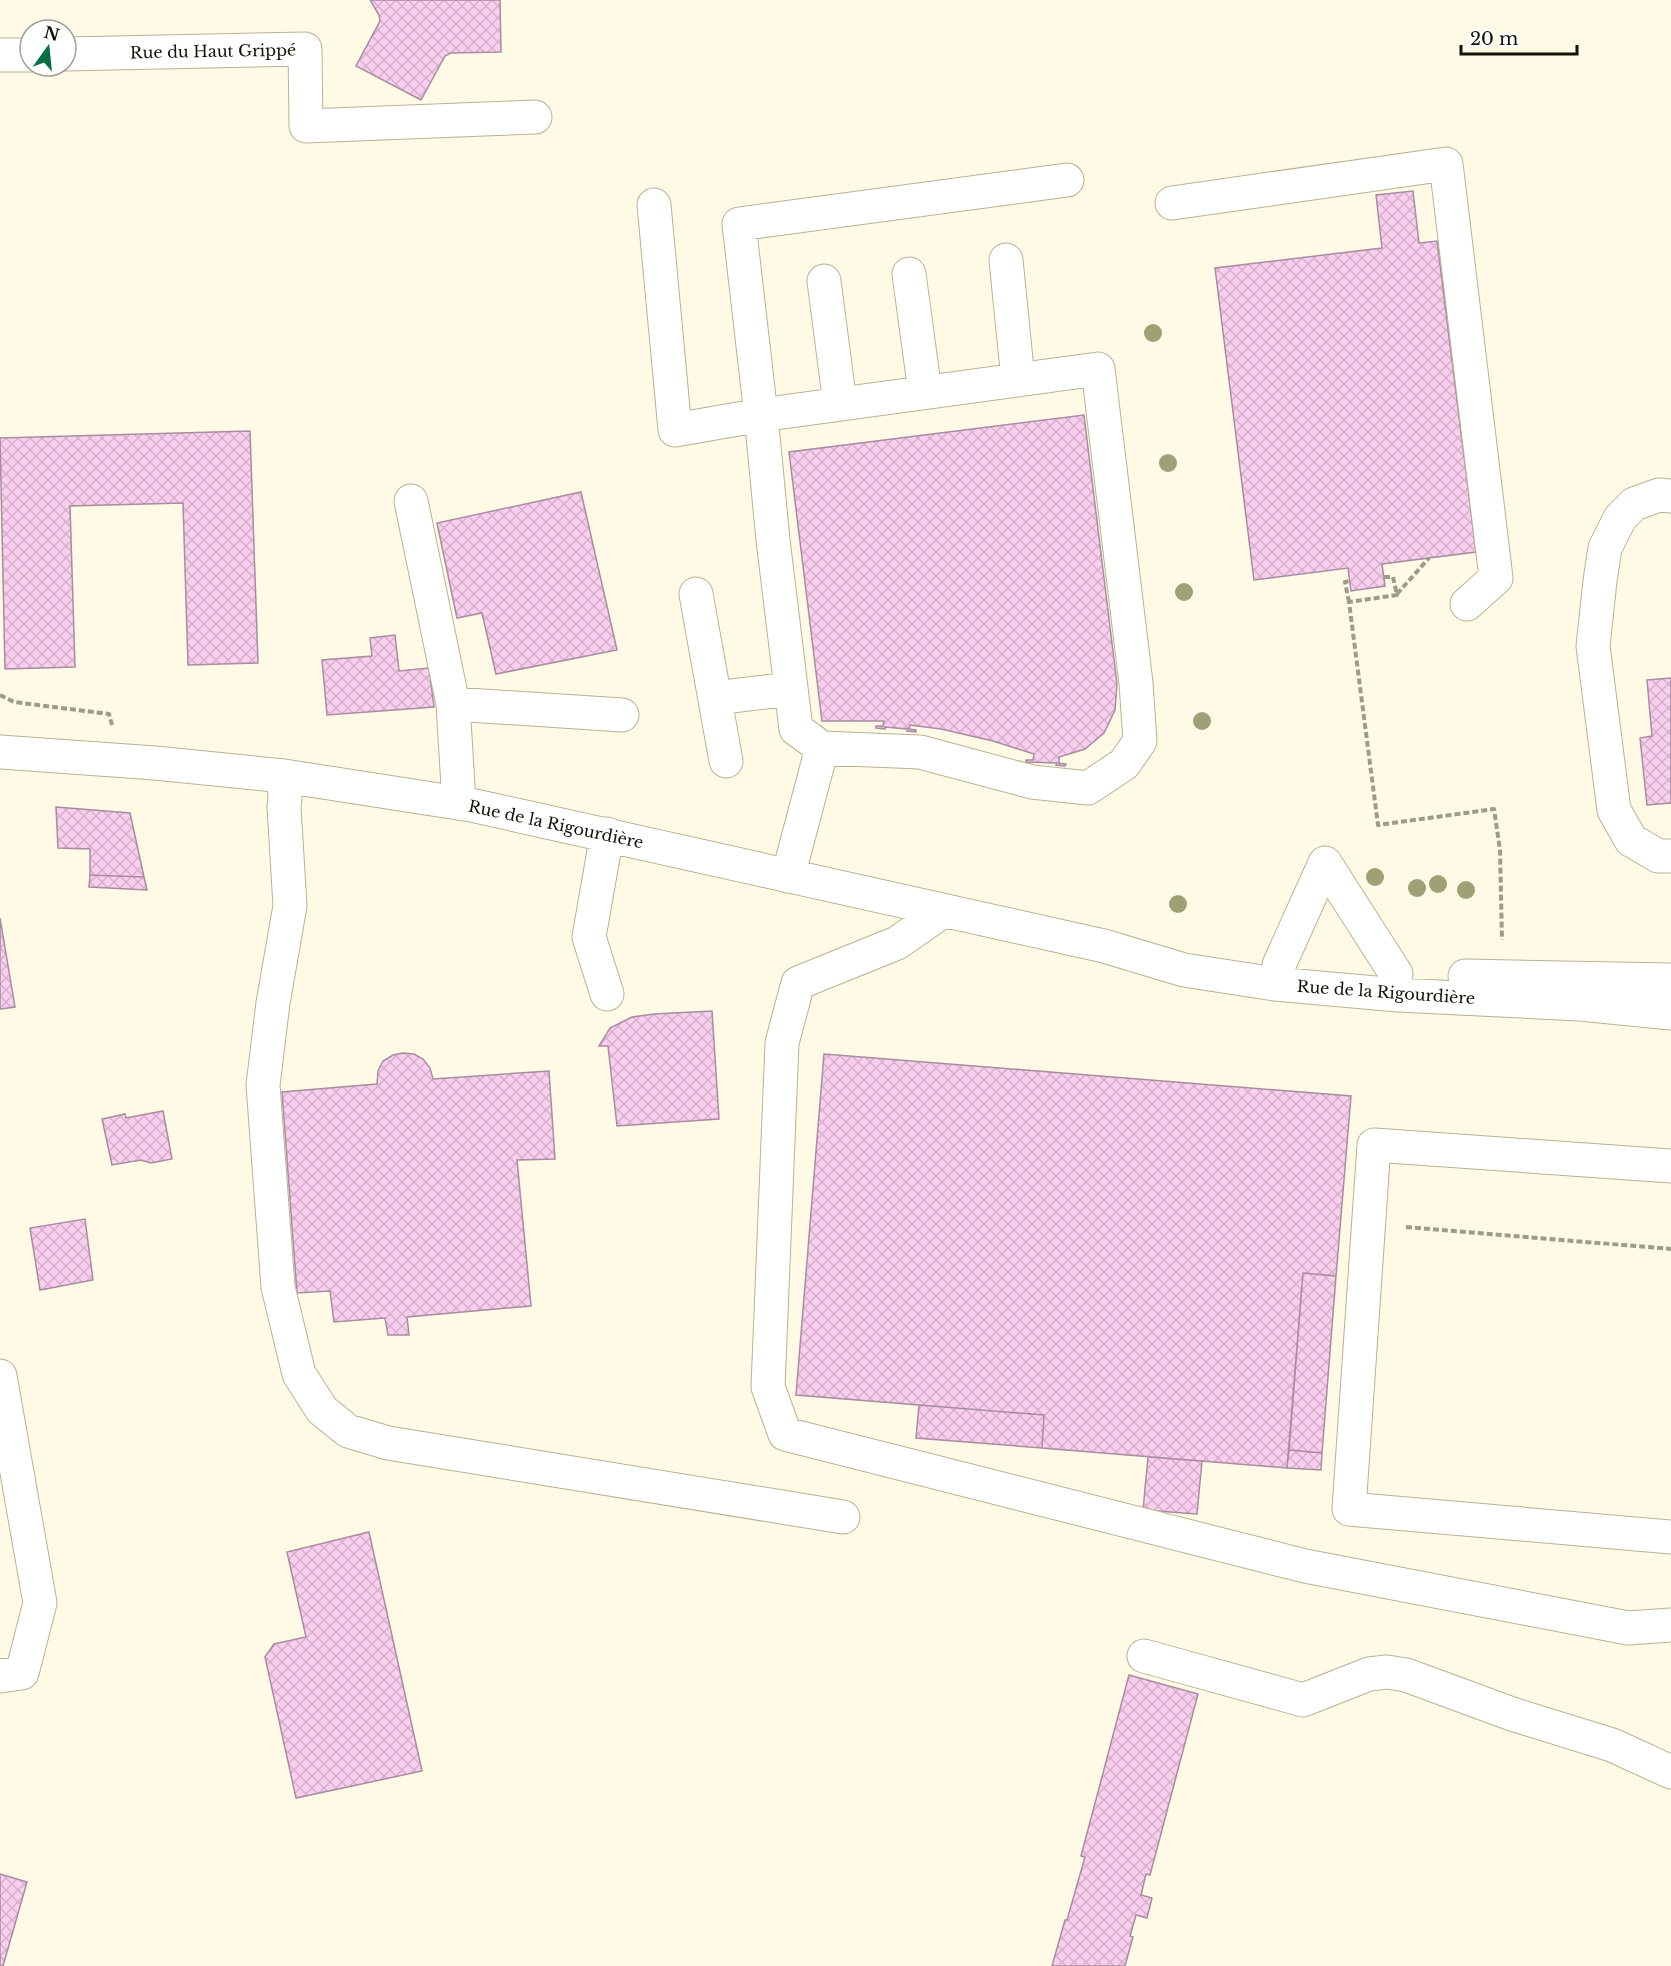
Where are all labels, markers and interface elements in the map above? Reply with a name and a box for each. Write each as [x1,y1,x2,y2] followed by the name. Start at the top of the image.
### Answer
[18,18,78,78] north arrow
[1461,18,1576,56] scale bar
[42,22,62,45] text: N
[1470,28,1518,50] text: 20 m
[130,40,296,62] street label: Rue du Haut Grippé
[467,796,645,852] street label: Rue de la Rigourdière
[1296,976,1476,1008] street label: Rue de la Rigourdière

